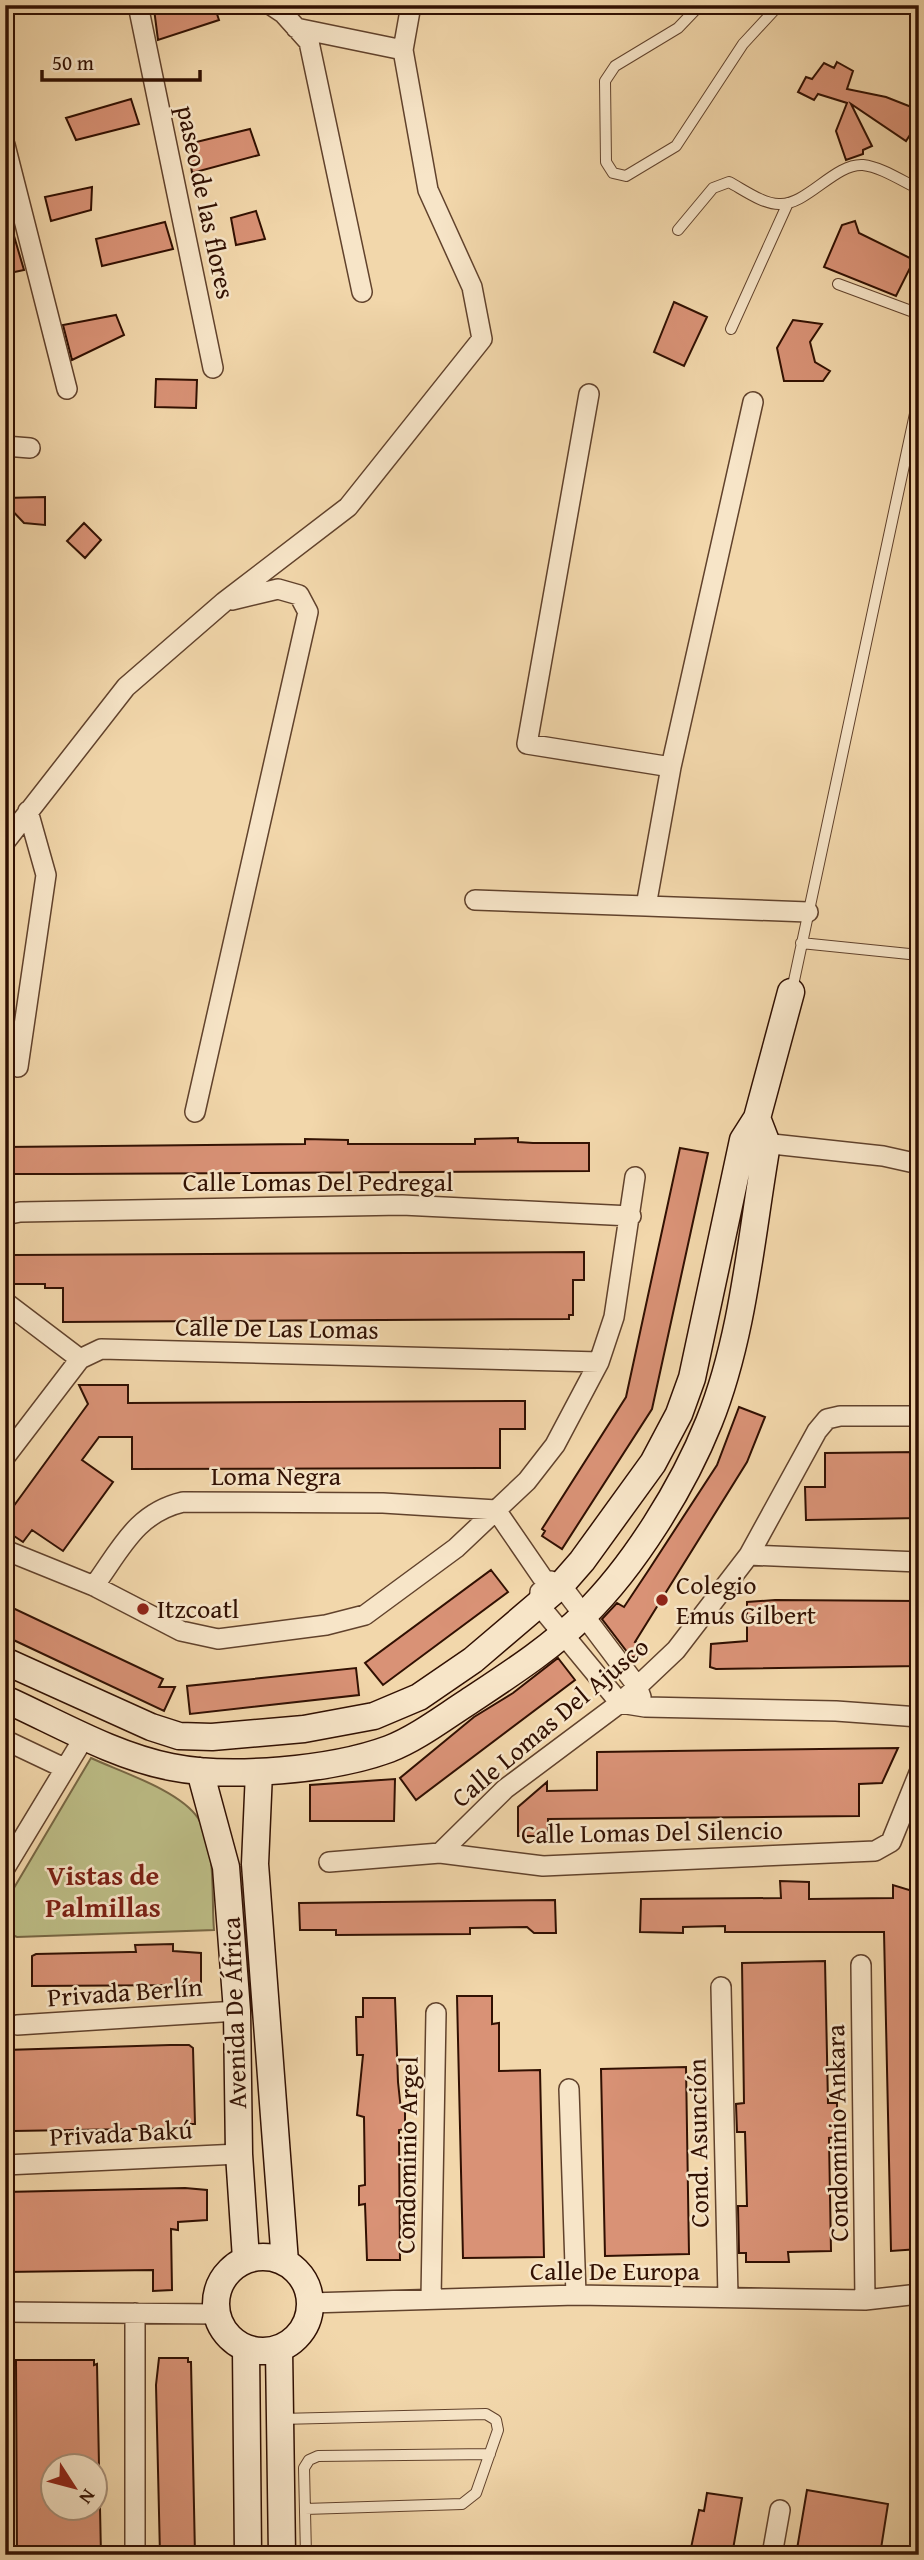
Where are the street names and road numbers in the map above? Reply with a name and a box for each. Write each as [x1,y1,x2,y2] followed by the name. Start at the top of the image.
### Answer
[167,101,246,302] street label: paseo de las flores
[183,1162,453,1201] street label: Calle Lomas Del Pedregal
[175,1306,379,1349] street label: Calle De Las Lomas
[211,1456,342,1495] street label: Loma Negra
[442,1627,657,1816] street label: Calle Lomas Del Ajusco
[521,1810,783,1853] street label: Calle Lomas Del Silencio
[211,1915,256,2110] street label: Avenida De África
[46,1967,204,2016] street label: Privada Berlín
[815,2023,858,2242] street label: Condominio Ankara
[385,2056,428,2254] street label: Condominio Argel
[677,2058,718,2228] street label: Cond. Asunción
[49,2109,193,2156] street label: Privada Bakú
[530,2251,701,2290] street label: Calle De Europa

